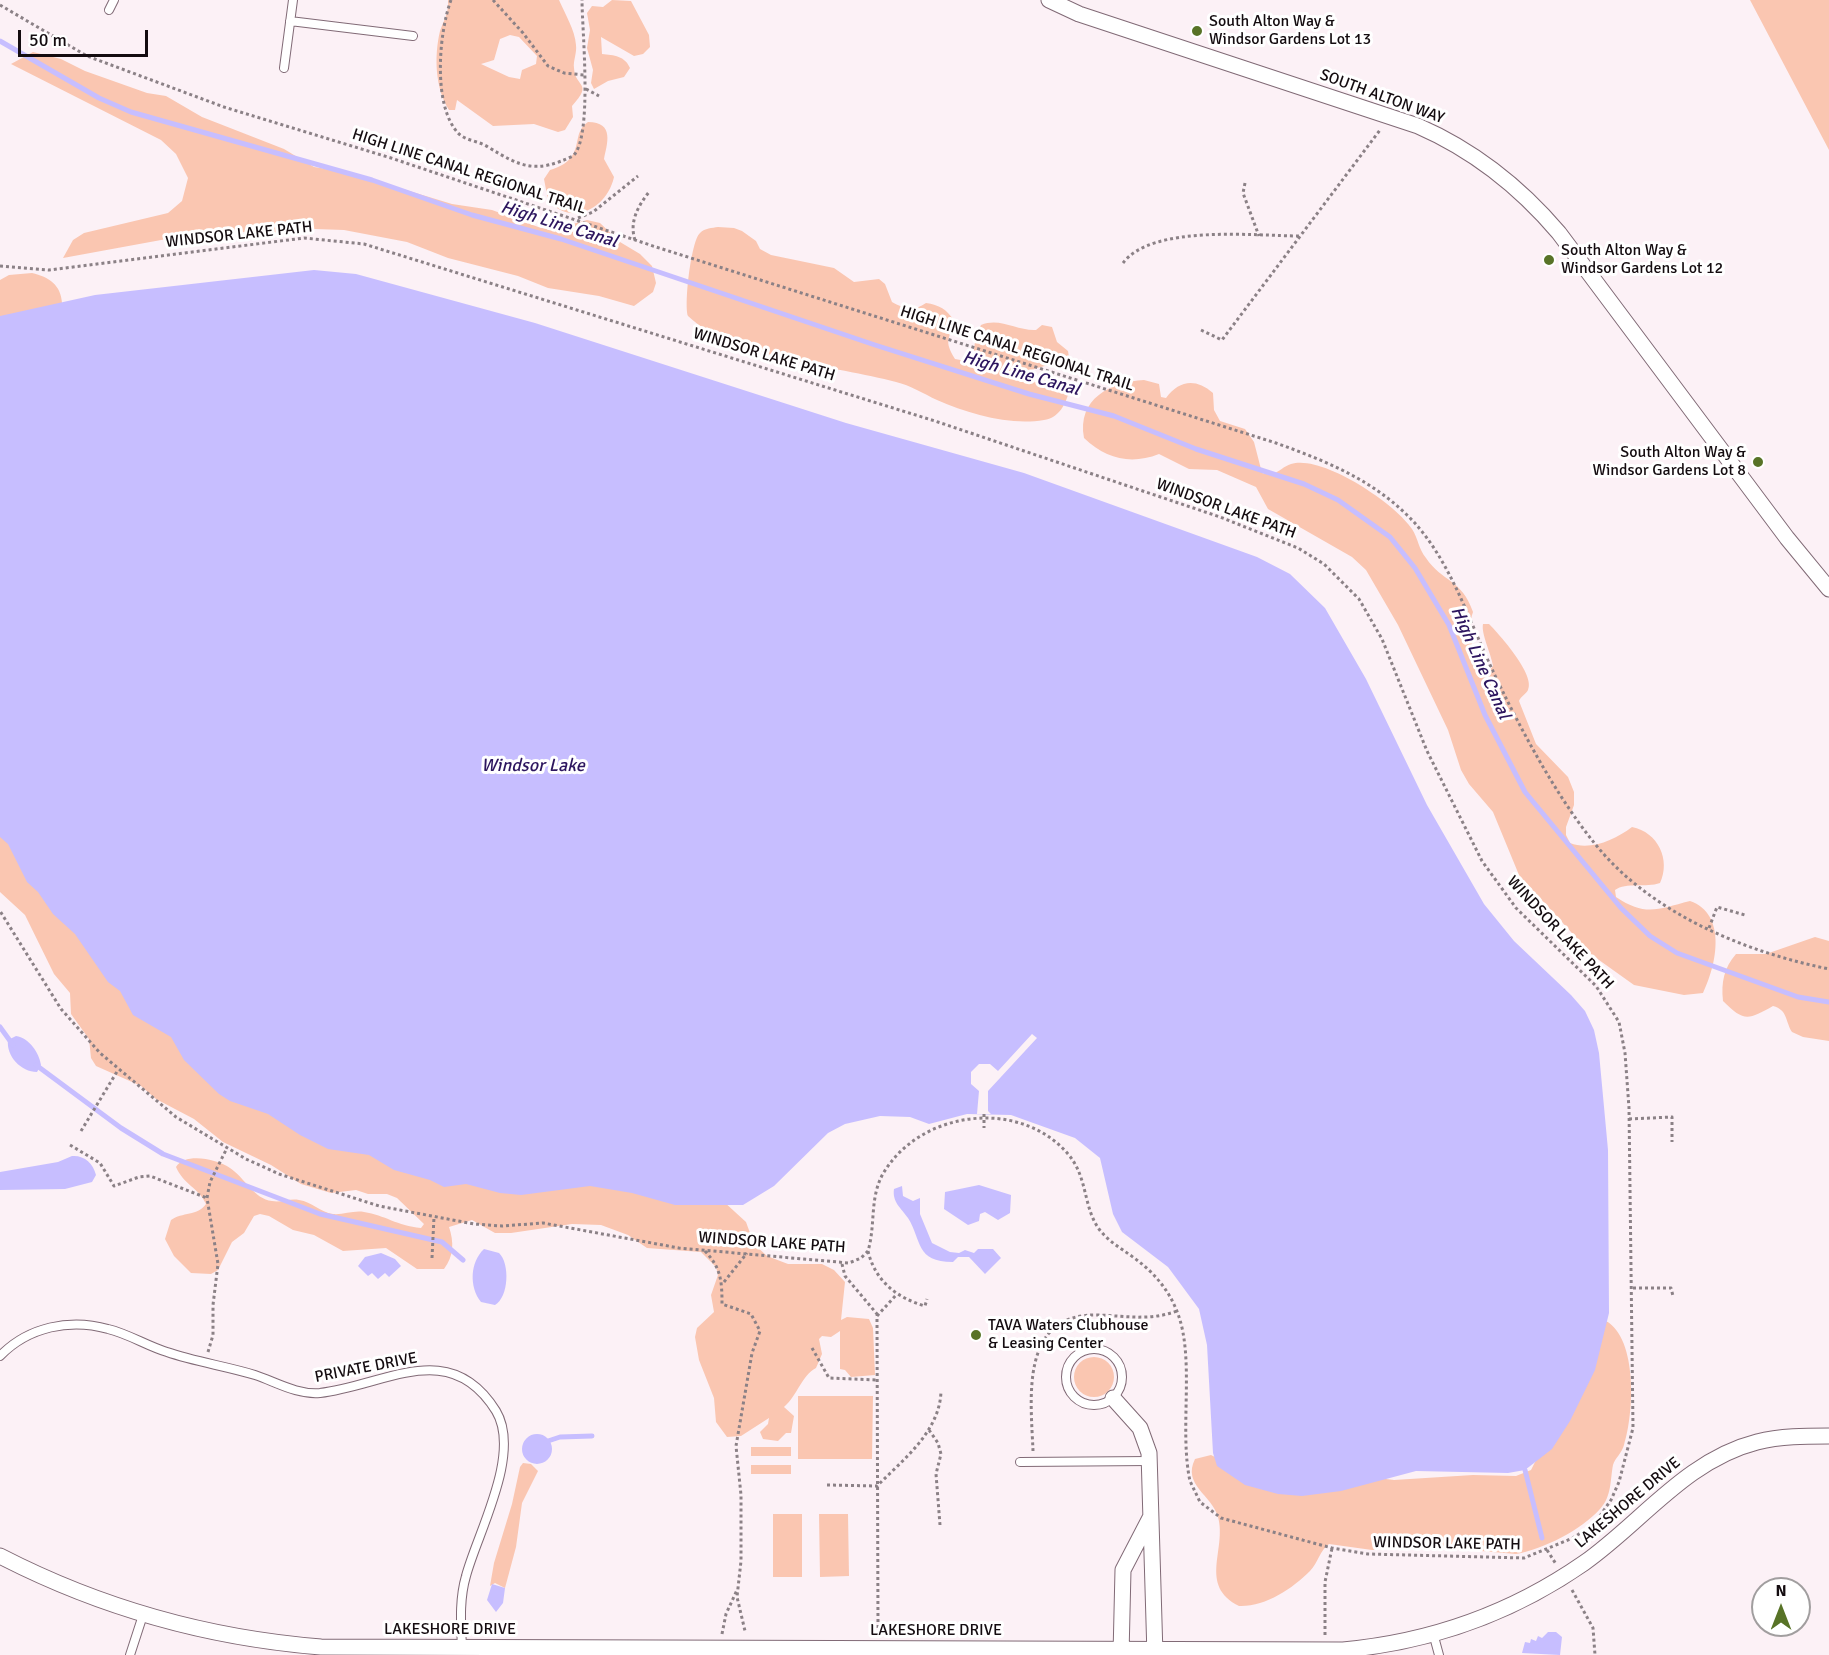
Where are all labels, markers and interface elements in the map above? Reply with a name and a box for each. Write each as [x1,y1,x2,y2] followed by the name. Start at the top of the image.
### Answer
[1209,12,1371,50] place label: South Alton Way & Windsor Gardens Lot 13
[21,18,152,56] scale bar
[1190,24,1204,38] marker: South Alton Way & Windsor Gardens Lot 13
[29,29,67,51] text: 50 m
[1317,66,1447,128] street label: SOUTH ALTON WAY
[350,125,588,219] street label: HIGH LINE CANAL REGIONAL TRAIL
[498,197,620,253] water label: High Line Canal
[165,218,313,252] street label: WINDSOR LAKE PATH
[1561,241,1723,279] place label: South Alton Way & Windsor Gardens Lot 12
[1542,253,1556,267] marker: South Alton Way & Windsor Gardens Lot 12
[898,302,1136,396] street label: HIGH LINE CANAL REGIONAL TRAIL
[691,324,837,386] street label: WINDSOR LAKE PATH
[960,347,1082,401] water label: High Line Canal
[1592,443,1746,481] place label: South Alton Way & Windsor Gardens Lot 8
[1751,455,1765,469] marker: South Alton Way & Windsor Gardens Lot 8
[1153,475,1299,543] street label: WINDSOR LAKE PATH
[1446,603,1514,723] water label: High Line Canal
[481,755,585,777] water label: Windsor Lake
[1503,872,1617,994] street label: WINDSOR LAKE PATH
[698,1228,846,1258] street label: WINDSOR LAKE PATH
[988,1316,1149,1354] place label: TAVA Waters Clubhouse & Leasing Center
[969,1328,983,1342] marker: TAVA Waters Clubhouse & Leasing Center
[313,1349,419,1387] street label: PRIVATE DRIVE
[1571,1453,1685,1553] street label: LAKESHORE DRIVE
[1373,1533,1521,1555] street label: WINDSOR LAKE PATH
[1751,1577,1811,1637] north arrow
[1775,1581,1787,1601] text: N
[384,1620,516,1640] street label: LAKESHORE DRIVE
[870,1621,1002,1641] street label: LAKESHORE DRIVE

